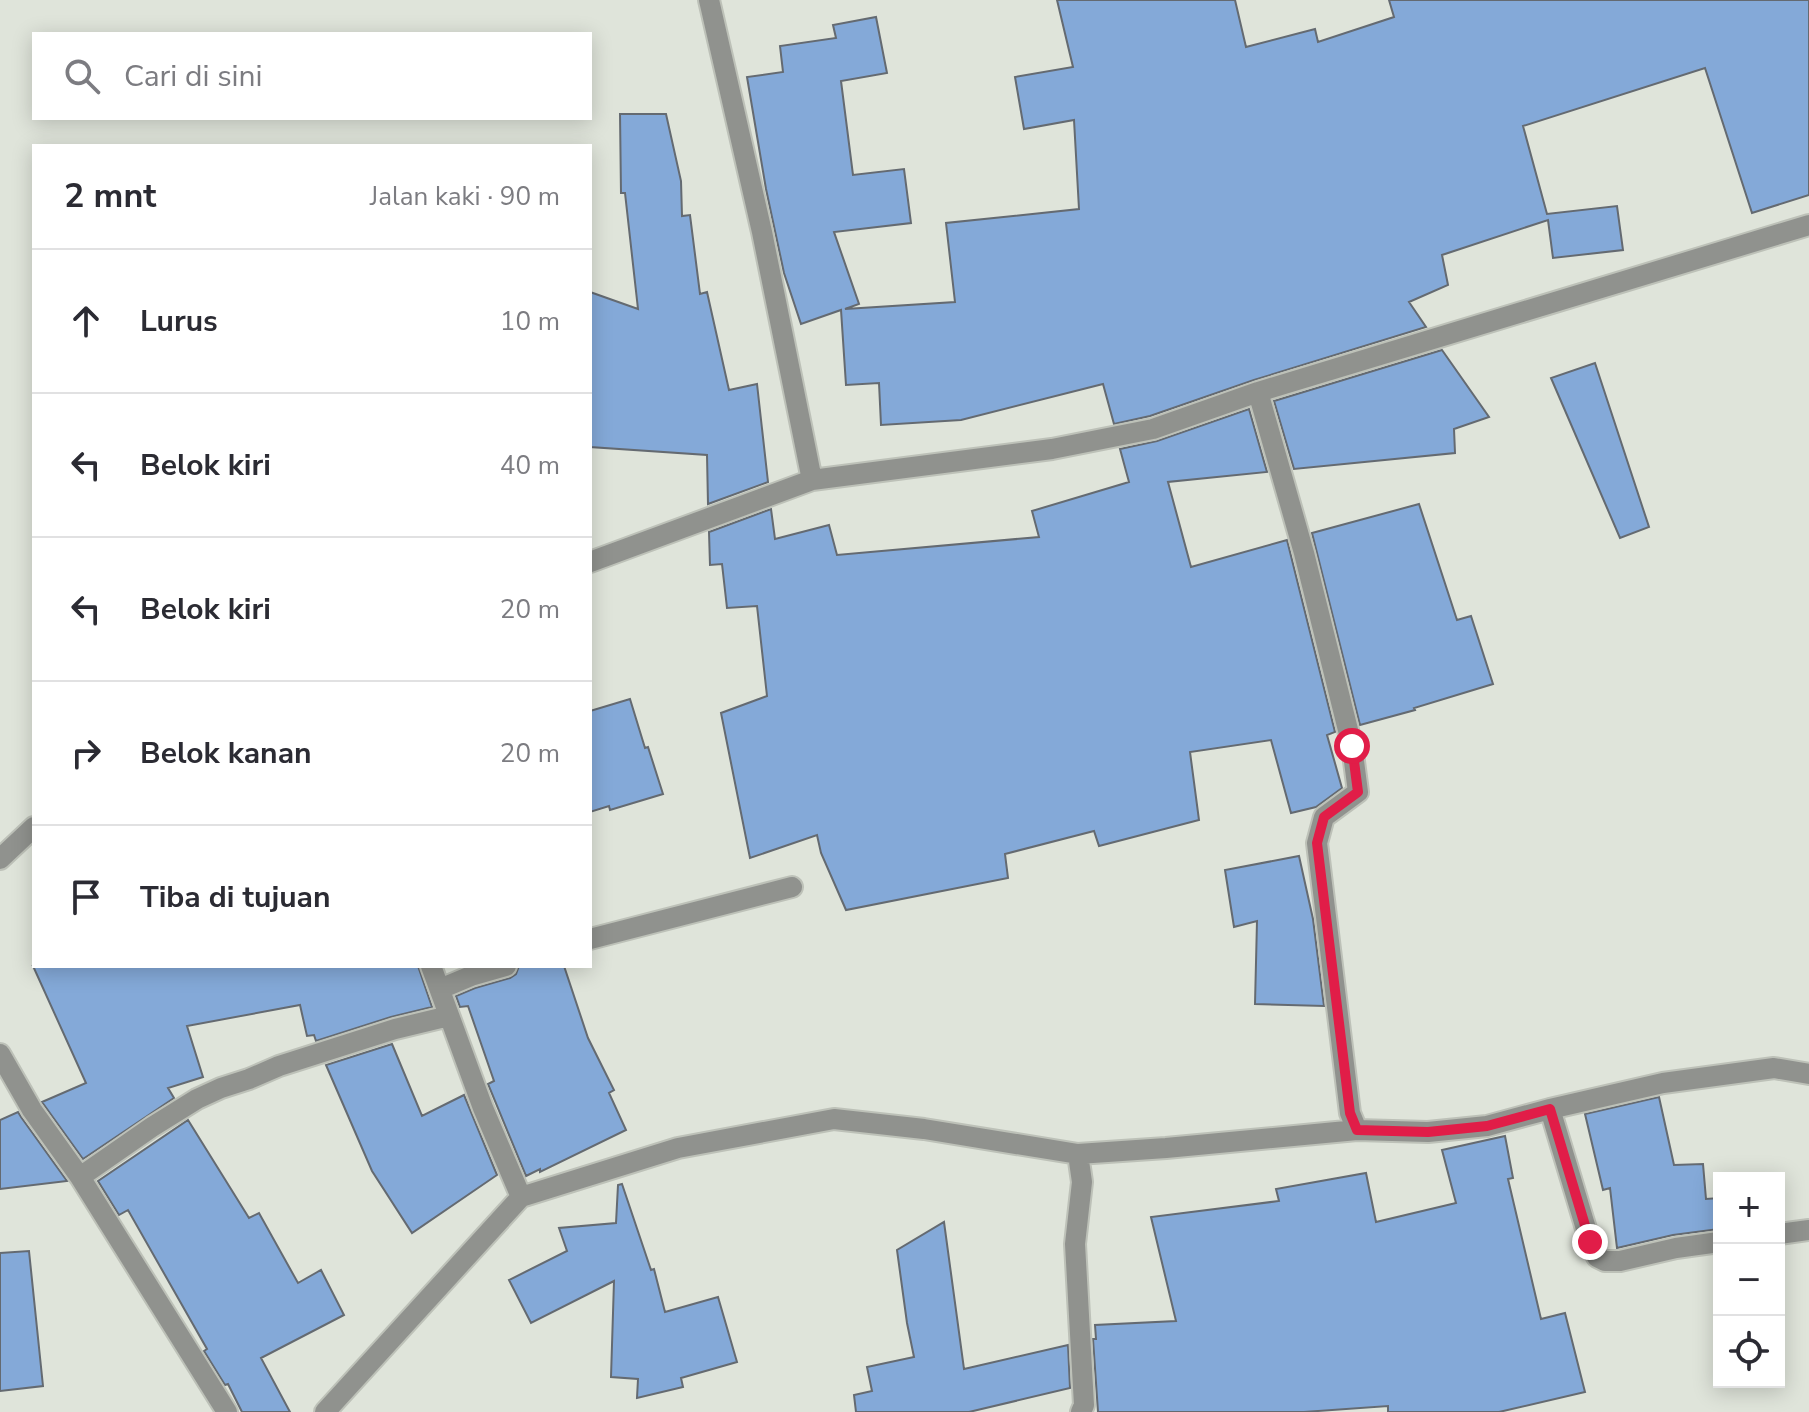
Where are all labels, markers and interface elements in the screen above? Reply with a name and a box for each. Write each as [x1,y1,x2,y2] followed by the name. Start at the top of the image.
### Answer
[32,32,592,120] search box
[60,54,104,98] icon: search
[124,56,263,97] text: Cari di sini
[64,173,156,219] text: 2 mnt
[370,179,560,214] text: Jalan kaki · 90 m
[64,299,108,343] icon: ahead
[140,301,218,342] text: Lurus
[500,304,560,339] text: 10 m
[64,443,108,487] icon: left
[140,445,271,486] text: Belok kiri
[500,448,560,483] text: 40 m
[64,587,108,631] icon: left
[140,589,271,630] text: Belok kiri
[500,592,560,627] text: 20 m
[1334,728,1370,764] route start
[64,731,108,775] icon: right
[140,733,312,774] text: Belok kanan
[500,736,560,771] text: 20 m
[64,875,108,919] icon: arrive
[140,877,331,918] text: Tiba di tujuan
[1713,1172,1785,1388] map controls
[1713,1172,1785,1244] button: +
[1572,1224,1608,1260] route end
[1713,1244,1785,1316] button: −
[1713,1316,1785,1388] button: locate

